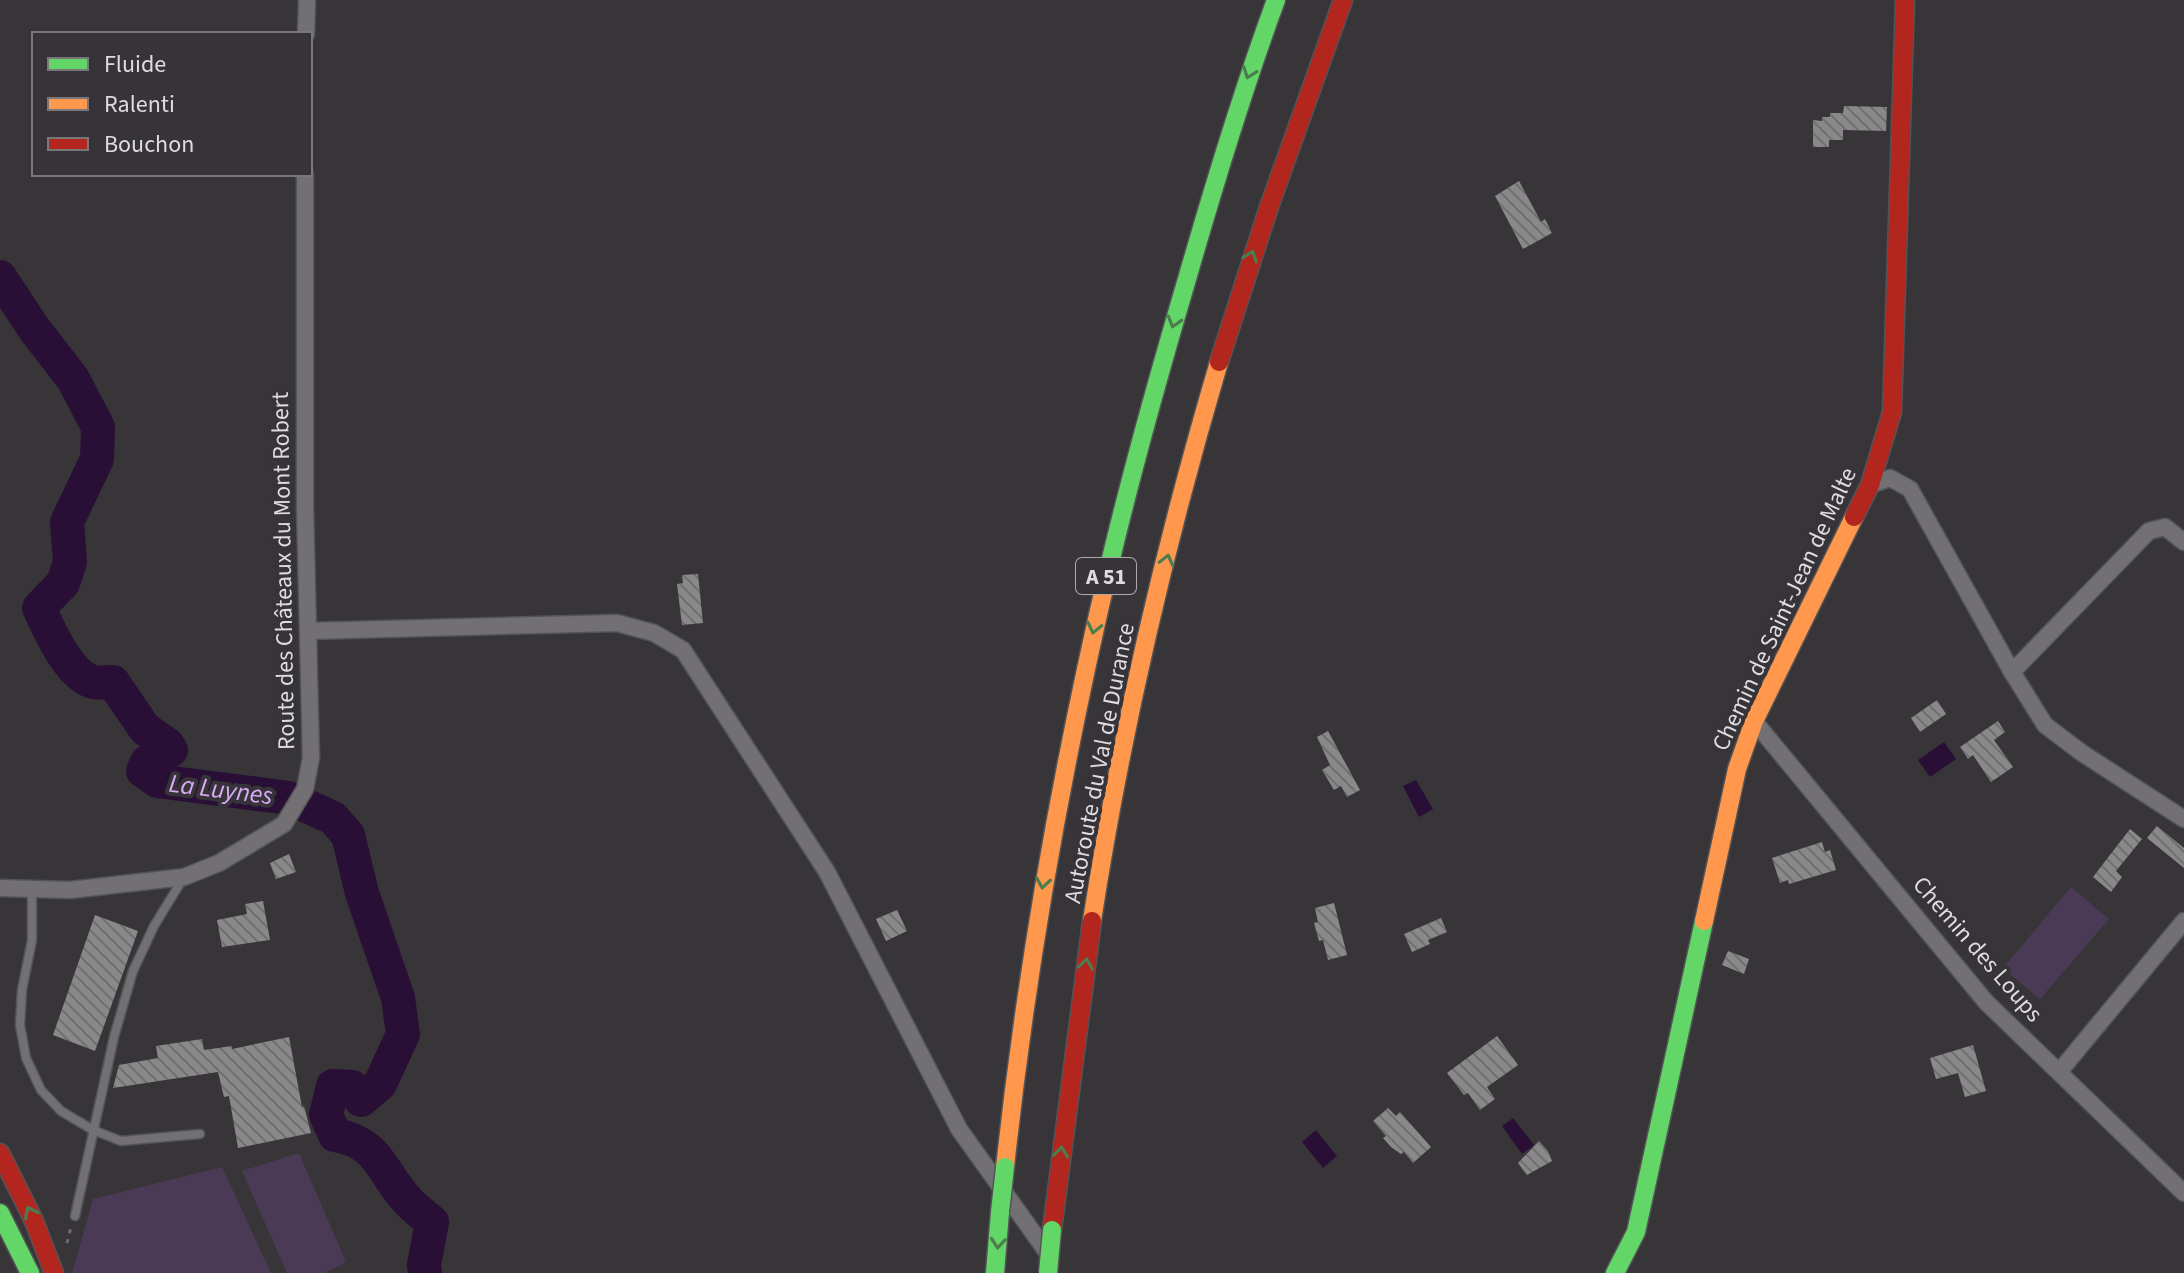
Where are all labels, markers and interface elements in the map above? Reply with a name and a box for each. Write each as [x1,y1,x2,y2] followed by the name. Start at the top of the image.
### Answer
[32,32,312,176] legend
[104,47,166,82] text: Fluide
[1243,65,1259,79] one-way arrow
[104,87,175,122] text: Ralenti
[104,127,194,162] text: Bouchon
[1242,249,1258,263] one-way arrow
[1167,314,1183,328] one-way arrow
[263,392,304,750] street label: Route des Châteaux du Mont Robert
[1703,462,1866,757] street label: Chemin de Saint-Jean de Malte
[1157,554,1174,567] one-way arrow
[1076,558,1136,594] road number: A 51
[1055,620,1144,906] street label: Autoroute du Val de Durance
[1086,620,1103,634] one-way arrow
[167,765,275,814] water label: La Luynes
[1904,869,2051,1030] street label: Chemin des Loups
[1036,876,1053,889] one-way arrow
[1077,957,1094,971] one-way arrow
[1052,1146,1069,1159] one-way arrow
[24,1205,39,1220] one-way arrow
[990,1237,1007,1250] one-way arrow

